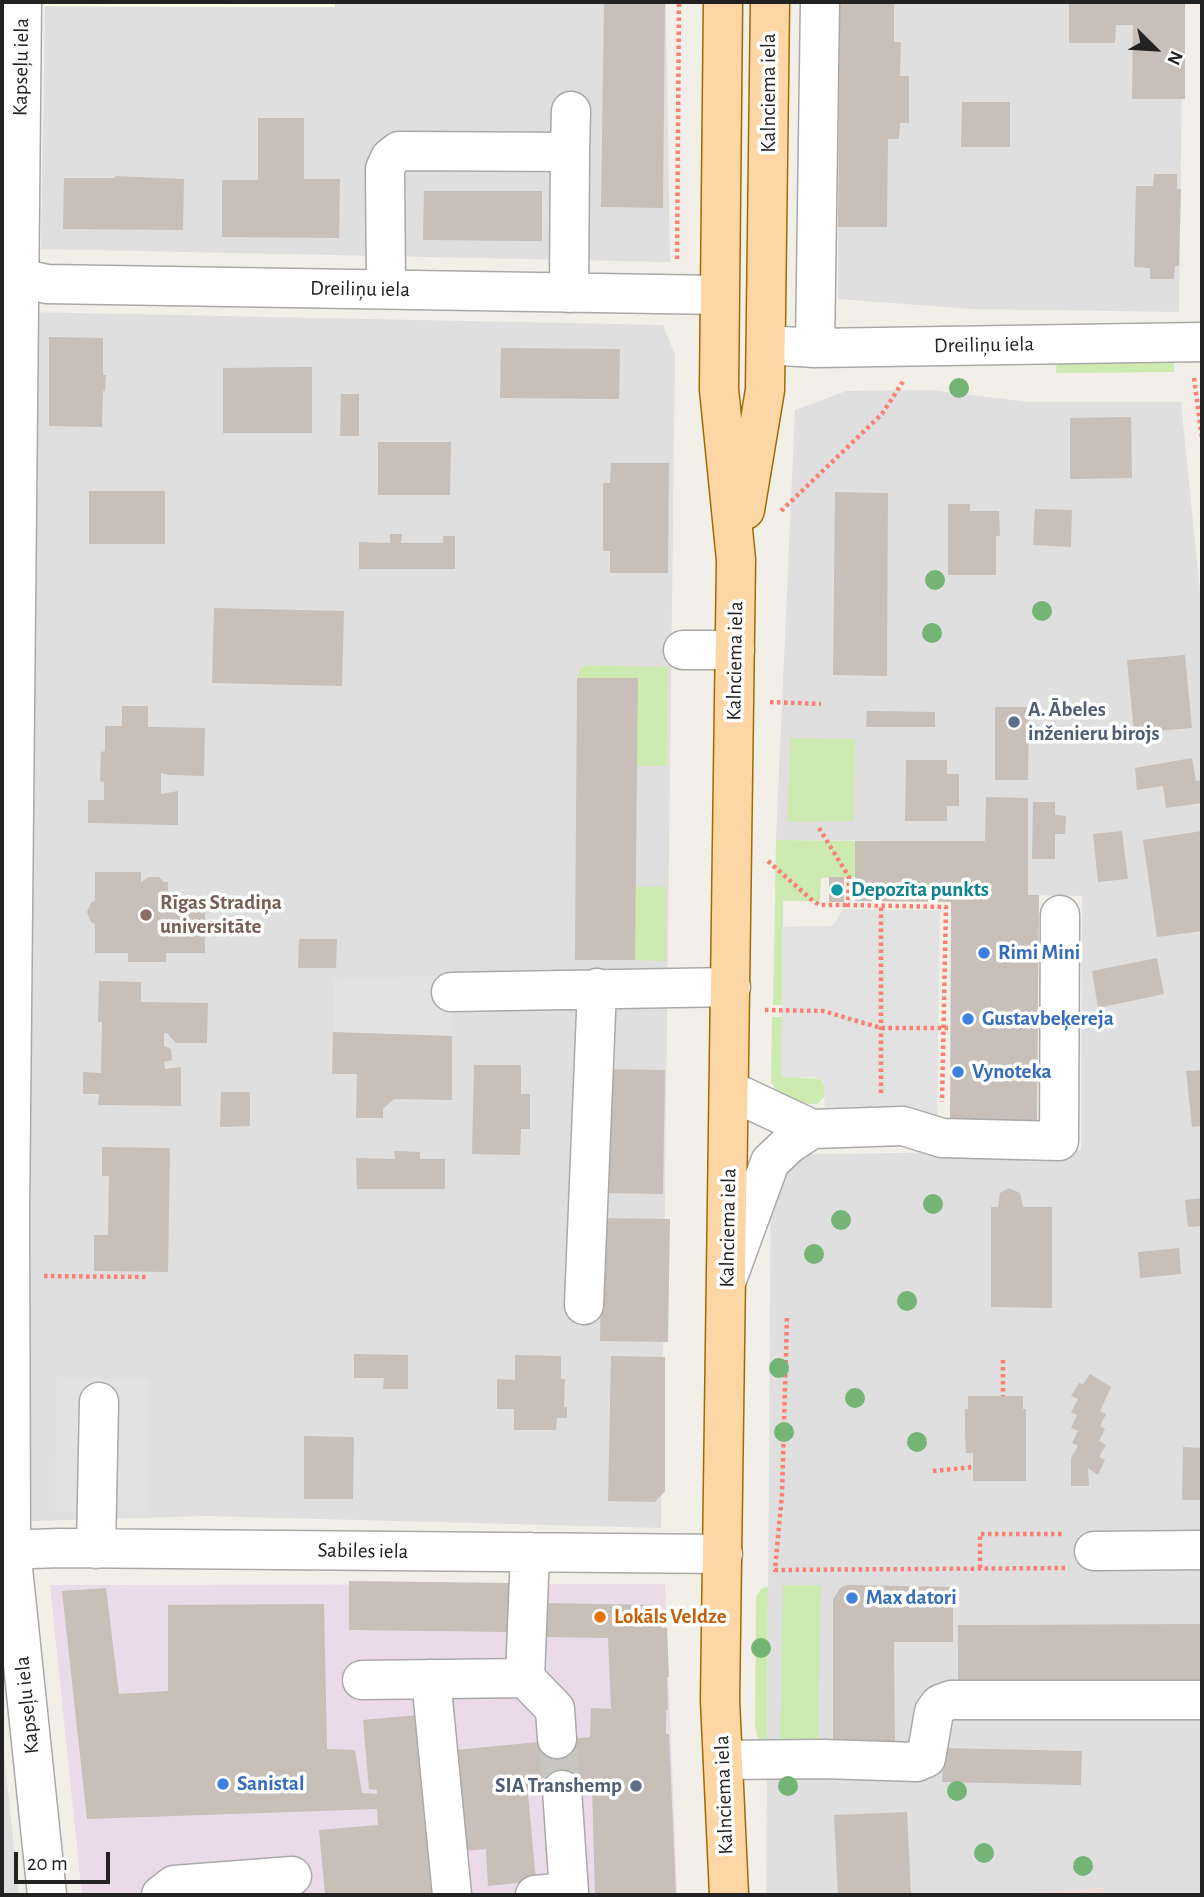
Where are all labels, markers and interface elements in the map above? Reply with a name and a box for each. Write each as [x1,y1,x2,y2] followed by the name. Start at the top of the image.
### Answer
[1120,14,1190,84] north arrow
[8,18,34,116] street label: Kapseļu iela
[756,33,782,153] street label: Kalnciema iela
[1163,48,1186,68] text: N
[310,276,410,302] street label: Dreiliņu iela
[934,332,1034,358] street label: Dreiliņu iela
[721,601,749,721] street label: Kalnciema iela
[1028,697,1159,747] place label: A. Ābeles inženieru birojs
[1006,714,1022,730] marker: A. Ābeles inženieru birojs
[851,877,989,903] place label: Depozīta punkts
[829,882,845,898] marker: Depozīta punkts
[160,890,282,940] place label: Rīgas Stradiņa universitāte
[138,907,154,923] marker: Rīgas Stradiņa universitāte
[998,940,1080,966] place label: Rimi Mini
[976,945,992,961] marker: Rimi Mini
[982,1006,1114,1032] place label: Gustavbeķereja
[960,1011,976,1027] marker: Gustavbeķereja
[972,1059,1052,1085] place label: Vynoteka
[950,1064,966,1080] marker: Vynoteka
[714,1168,742,1288] street label: Kalnciema iela
[317,1538,409,1564] street label: Sabiles iela
[866,1585,957,1611] place label: Max datori
[844,1590,860,1606] marker: Max datori
[614,1604,727,1630] place label: Lokāls Veldze
[592,1609,608,1625] marker: Lokāls Veldze
[9,1655,45,1755] street label: Kapseļu iela
[709,1735,739,1855] street label: Kalnciema iela
[237,1771,304,1797] place label: Sanistal
[495,1773,622,1799] place label: SIA Transhemp
[215,1776,231,1792] marker: Sanistal
[628,1778,644,1794] marker: SIA Transhemp
[18,1838,114,1882] scale bar
[27,1853,68,1874] text: 20 m

